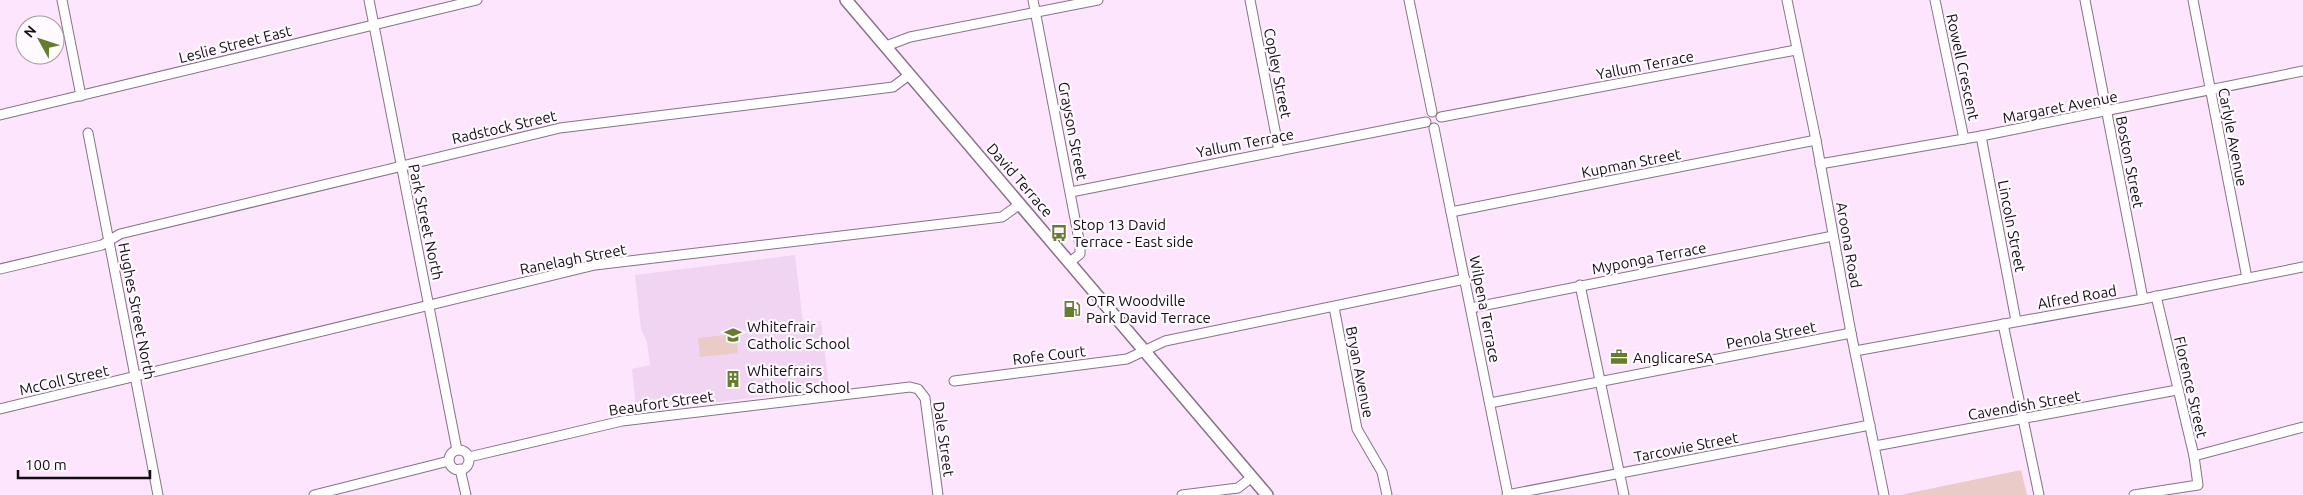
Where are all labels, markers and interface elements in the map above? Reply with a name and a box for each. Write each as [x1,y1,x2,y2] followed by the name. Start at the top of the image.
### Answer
[1943,12,1983,122] street label: Rowell Crescent
[15,15,65,65] north arrow
[21,22,40,41] text: N
[177,22,293,66] street label: Leslie Street East
[1261,26,1295,120] street label: Copley Street
[1595,47,1695,83] street label: Yallum Terrace
[1055,80,1091,182] street label: Grayson Street
[2215,86,2251,188] street label: Carlyle Avenue
[2001,88,2119,126] street label: Margaret Avenue
[450,107,558,147] street label: Radstock Street
[2113,115,2147,210] street label: Boston Street
[1195,125,1295,161] street label: Yallum Terrace
[984,140,1056,220] street label: David Terrace
[1580,145,1682,181] street label: Kupman Street
[405,162,447,282] street label: Park Street North
[1995,179,2029,274] street label: Lincoln Street
[1833,201,1865,289] street label: Aroona Road
[1073,216,1194,250] place label: Stop 13 David Terrace - East side
[1049,223,1069,243] bus stop icon: Stop 13 David Terrace - East side
[1590,239,1708,277] street label: Myponga Terrace
[518,240,628,278] street label: Ranelagh Street
[115,241,159,381] street label: Hughes Street North
[1466,254,1504,364] street label: Wilpena Terrace
[2036,282,2118,312] street label: Alfred Road
[1086,292,1211,326] place label: OTR Woodville Park David Terrace
[1062,299,1082,319] fuel station icon: OTR Woodville Park David Terrace
[747,318,850,352] place label: Whitefrair Catholic School
[1725,318,1818,352] street label: Penola Street
[723,325,743,345] school or university icon: Whitefrair Catholic School
[1343,325,1377,419] street label: Bryan Avenue
[2171,335,2211,440] street label: Florence Street
[1011,342,1087,368] street label: Rofe Court
[1609,347,1629,367] office icon: AnglicareSA
[1633,349,1714,366] place label: AnglicareSA
[18,361,110,399] street label: McColl Street
[747,362,850,396] place label: Whitefrairs Catholic School
[723,369,743,389] building icon: Whitefrairs Catholic School
[608,387,714,419] street label: Beaufort Street
[1966,387,2082,423] street label: Cavendish Street
[930,400,958,478] street label: Dale Street
[1632,429,1740,465] street label: Tarcowie Street
[18,448,150,480] scale bar
[25,456,67,473] text: 100 m

